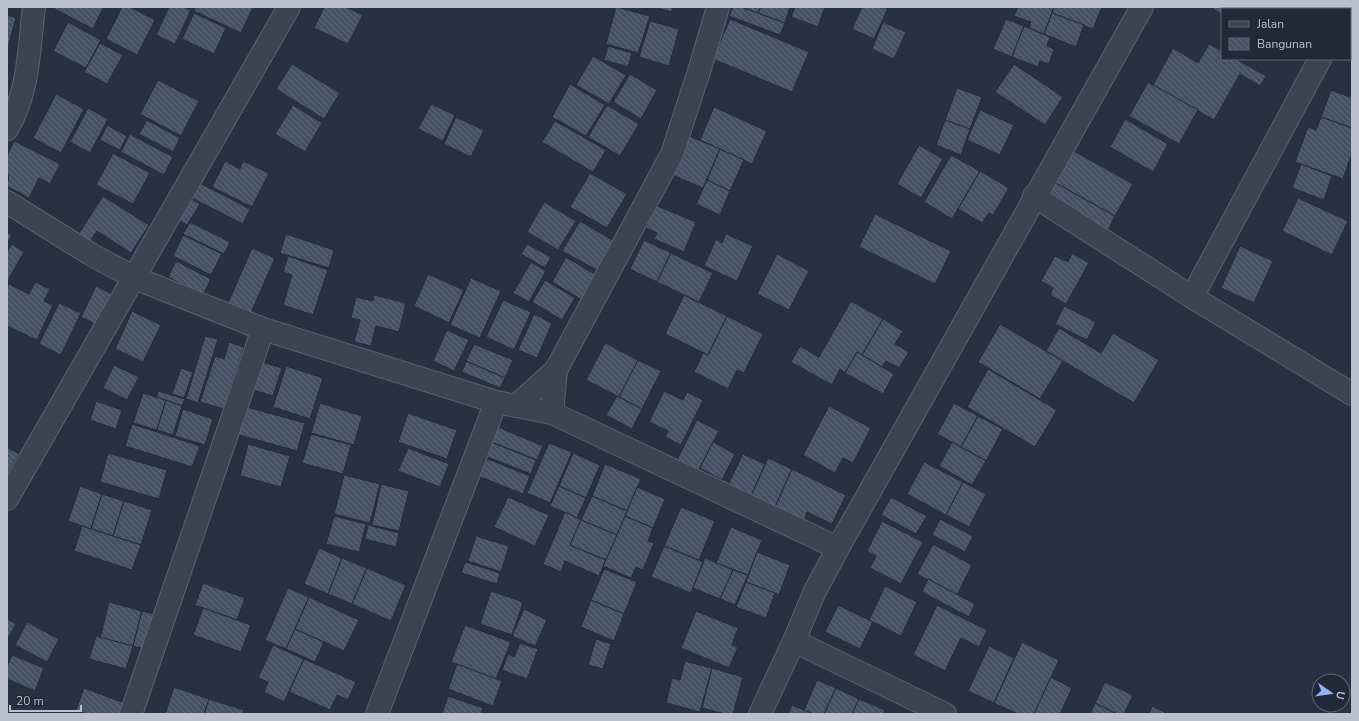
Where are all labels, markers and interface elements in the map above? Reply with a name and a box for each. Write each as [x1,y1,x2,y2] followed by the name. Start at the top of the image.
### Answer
[1221,8,1351,60] legend
[1256,16,1284,32] text: Jalan
[1257,36,1312,52] text: Bangunan
[1311,673,1351,713] north arrow
[10,687,81,713] scale bar
[1332,689,1348,701] text: U
[16,693,44,709] text: 20 m

